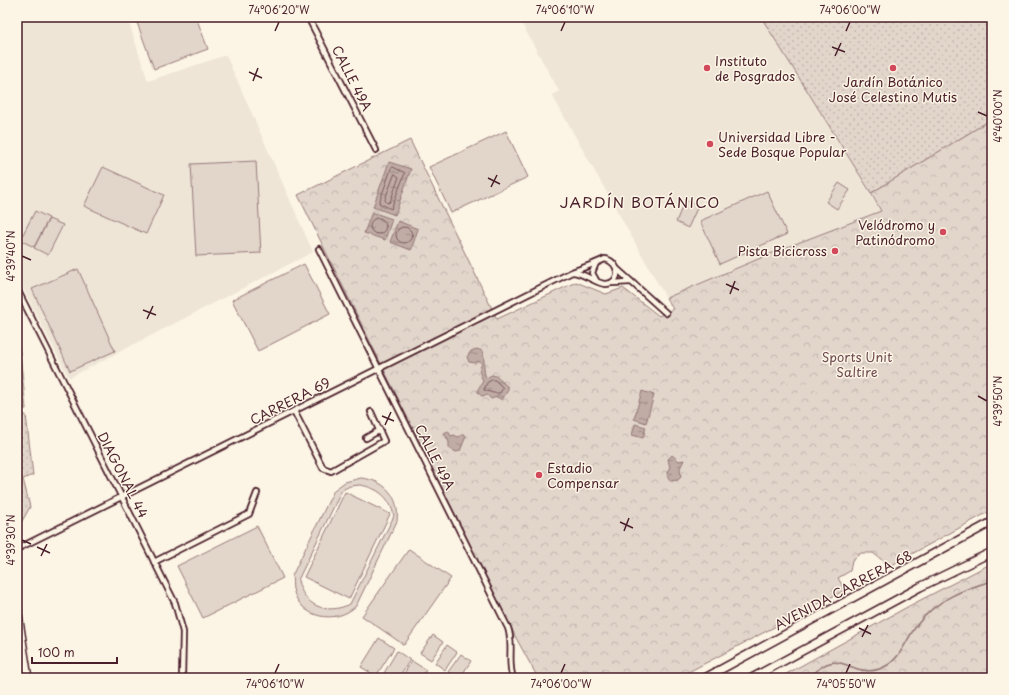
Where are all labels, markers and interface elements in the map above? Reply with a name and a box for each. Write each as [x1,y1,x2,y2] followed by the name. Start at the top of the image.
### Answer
[249,2,310,17] text: 74°06'20"W
[536,2,595,17] text: 74°06'10"W
[819,2,881,17] text: 74°06'00"W
[328,42,377,114] street label: CALLE 49A
[715,51,795,85] place label: Instituto de Posgrados
[702,63,712,73] marker: Instituto de Posgrados
[888,63,898,73] marker: Jardín Botánico José Celestino Mutis
[829,72,957,106] place label: Jardín Botánico José Celestino Mutis
[990,89,1005,143] text: 4°40'00"N
[718,127,846,161] place label: Universidad Libre - Sede Bosque Popular
[705,139,715,149] marker: Universidad Libre - Sede Bosque Popular
[560,190,720,213] district label: JARDÍN BOTÁNICO
[855,215,935,249] place label: Velódromo y Patinódromo
[938,227,948,237] marker: Velódromo y Patinódromo
[3,230,18,282] text: 4°39'40"N
[738,241,827,260] place label: Pista Bicicross
[830,246,840,256] marker: Pista Bicicross
[822,347,892,381] park label: Sports Unit Saltire
[247,372,333,429] street label: CARRERA 69
[990,375,1005,426] text: 4°39'50"N
[411,421,460,493] street label: CALLE 49A
[94,429,153,521] street label: DIAGONAL 44
[547,458,619,492] place label: Estadio Compensar
[534,470,544,480] marker: Estadio Compensar
[3,514,18,566] text: 4°39'30"N
[771,545,915,634] street label: AVENIDA CARRERA 68
[32,639,117,665] scale bar
[38,643,75,661] text: 100 m
[246,676,305,691] text: 74°06'10"W
[530,676,592,691] text: 74°06'00"W
[816,676,877,691] text: 74°05'50"W

